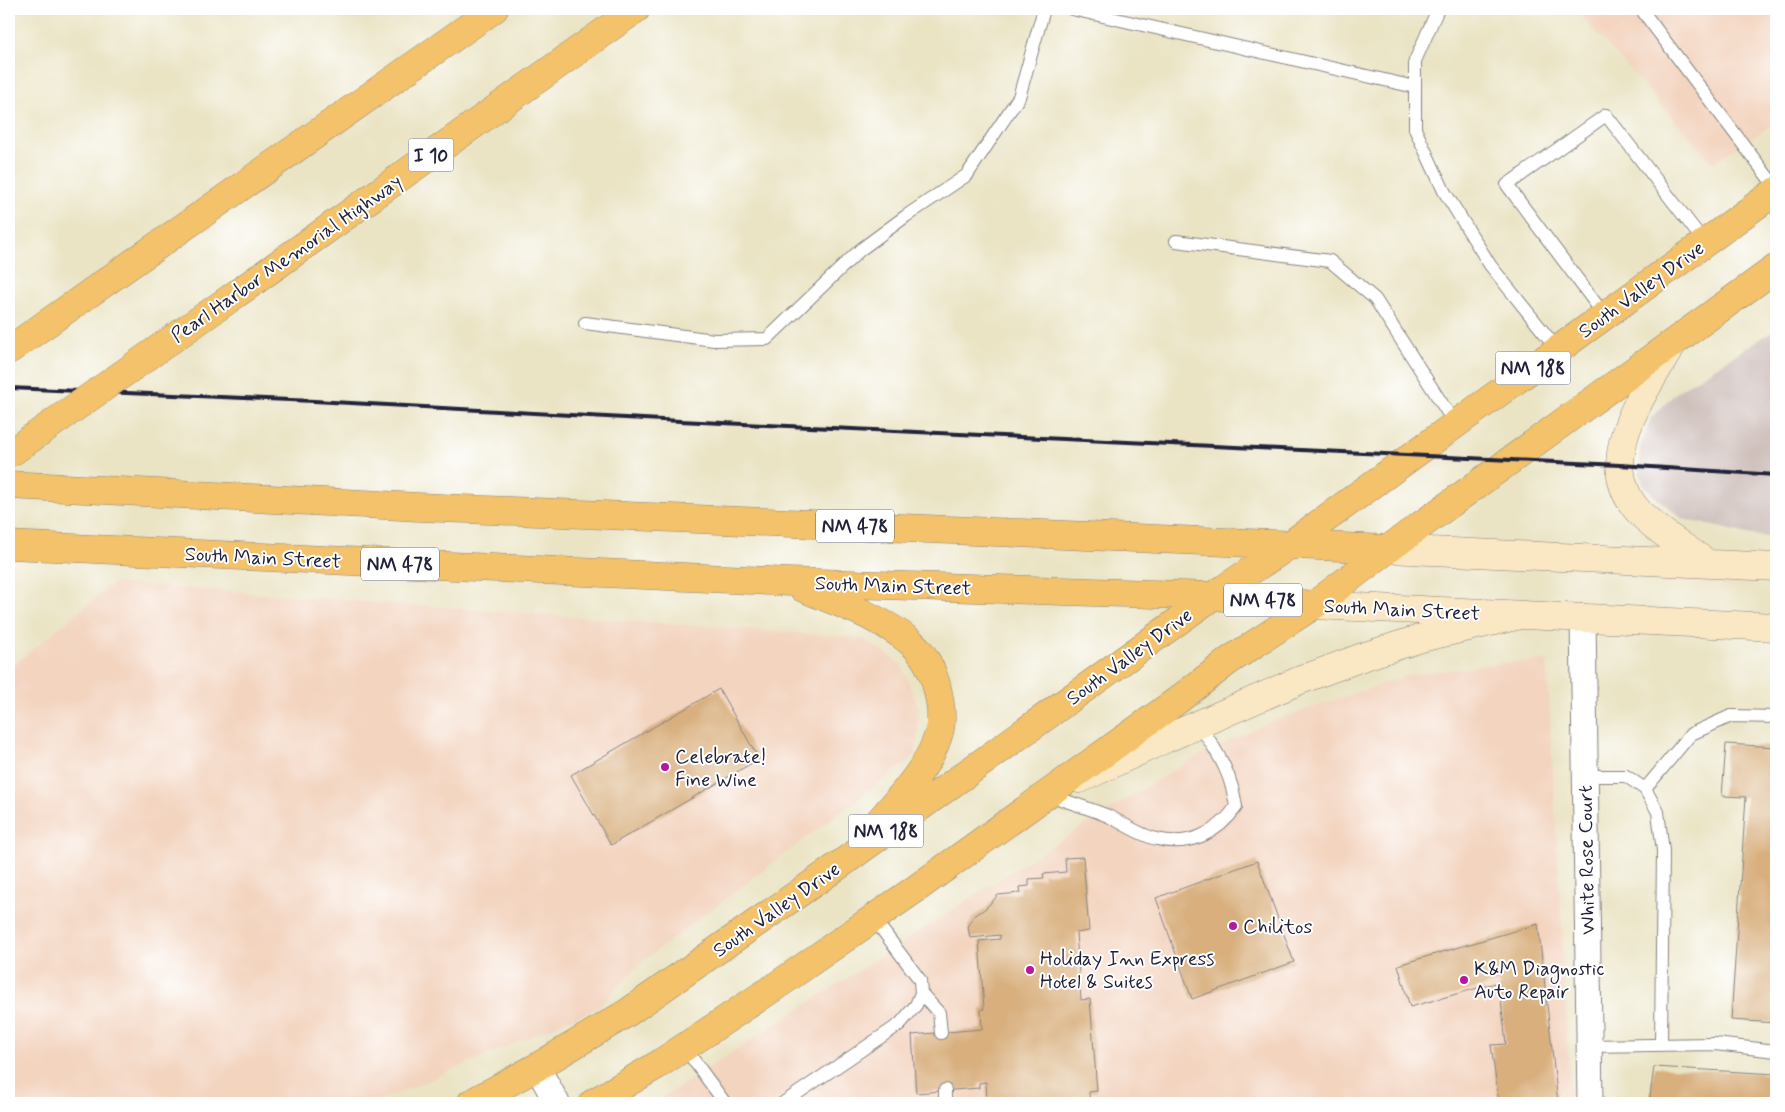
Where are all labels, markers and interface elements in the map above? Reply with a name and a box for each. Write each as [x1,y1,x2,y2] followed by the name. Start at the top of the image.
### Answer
[408,138,454,172] road number: I 10
[166,169,408,350] street label: Pearl Harbor Memorial Highway
[1573,235,1710,345] street label: South Valley Drive
[1496,352,1570,384] road number: NM 188
[816,510,894,542] road number: NM 478
[184,541,342,576] street label: South Main Street
[361,548,439,580] road number: NM 478
[814,570,972,603] street label: South Main Street
[1224,584,1302,616] road number: NM 478
[1323,593,1481,628] street label: South Main Street
[1061,602,1198,712] street label: South Valley Drive
[675,744,766,794] place label: Celebrate! Fine Wine
[659,761,671,773] marker: Celebrate! Fine Wine
[1573,785,1602,935] street label: White Rose Court
[848,814,924,848] road number: NM 188
[708,856,846,964] street label: South Valley Drive
[1243,914,1313,941] place label: Chilitos
[1227,920,1239,932] marker: Chilitos
[1040,946,1214,996] place label: Holiday Inn Express Hotel & Suites
[1474,956,1604,1006] place label: K&M Diagnostic Auto Repair
[1024,964,1036,976] marker: Holiday Inn Express Hotel & Suites
[1458,974,1470,986] marker: K&M Diagnostic Auto Repair

